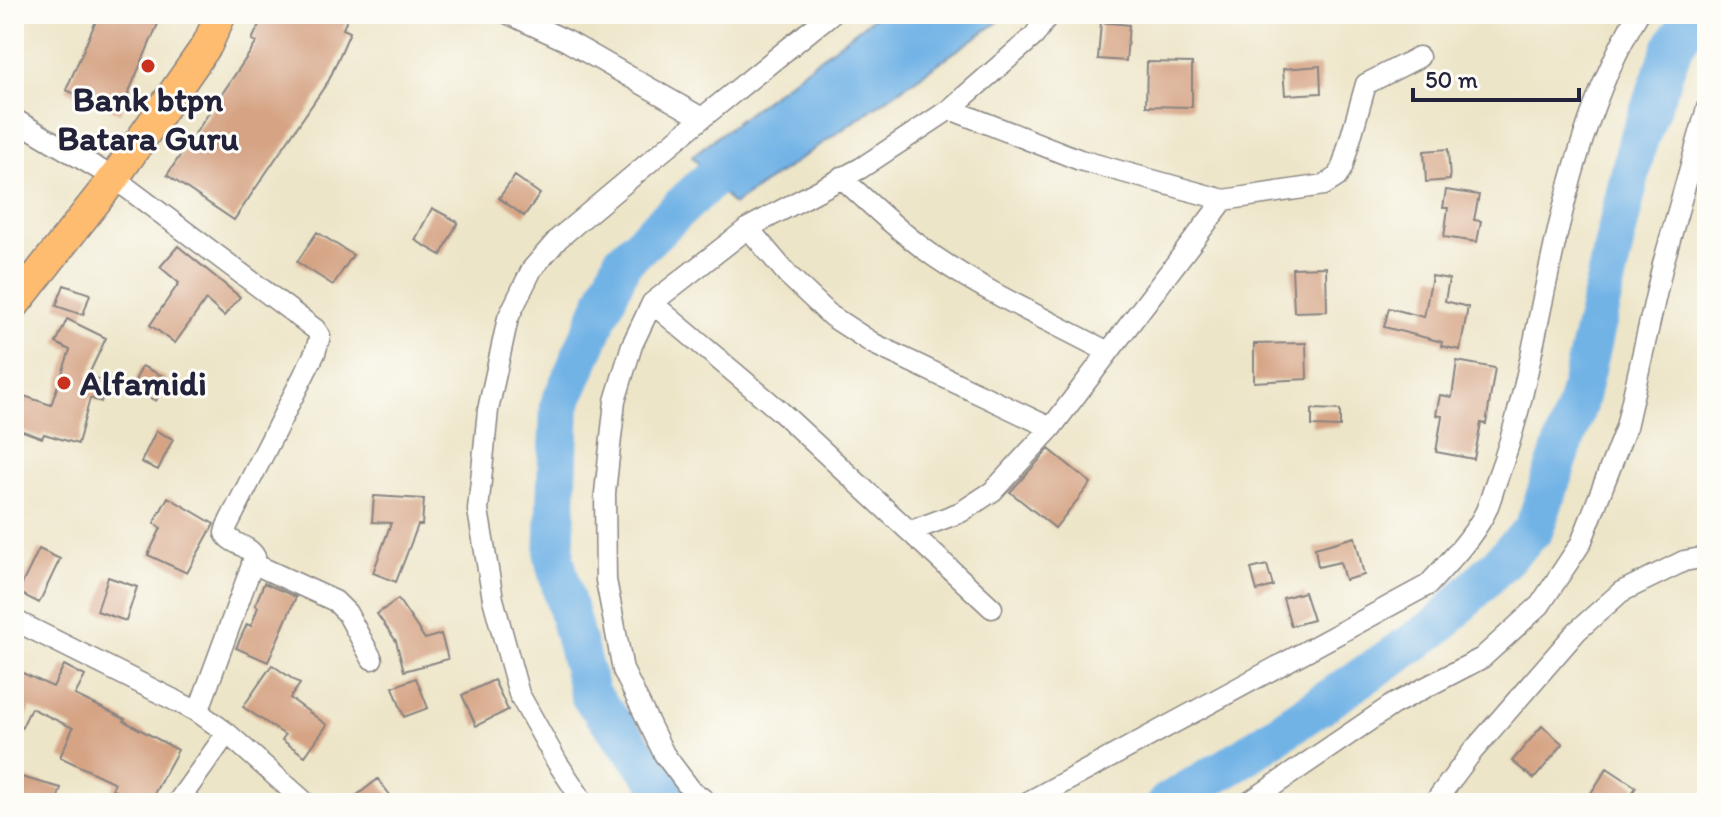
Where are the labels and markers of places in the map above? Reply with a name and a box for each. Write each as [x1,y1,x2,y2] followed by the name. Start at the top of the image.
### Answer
[139,57,157,75] marker: Bank btpn Batara Guru
[57,79,239,159] place label: Bank btpn Batara Guru
[80,363,207,404] place label: Alfamidi
[55,374,73,392] marker: Alfamidi

